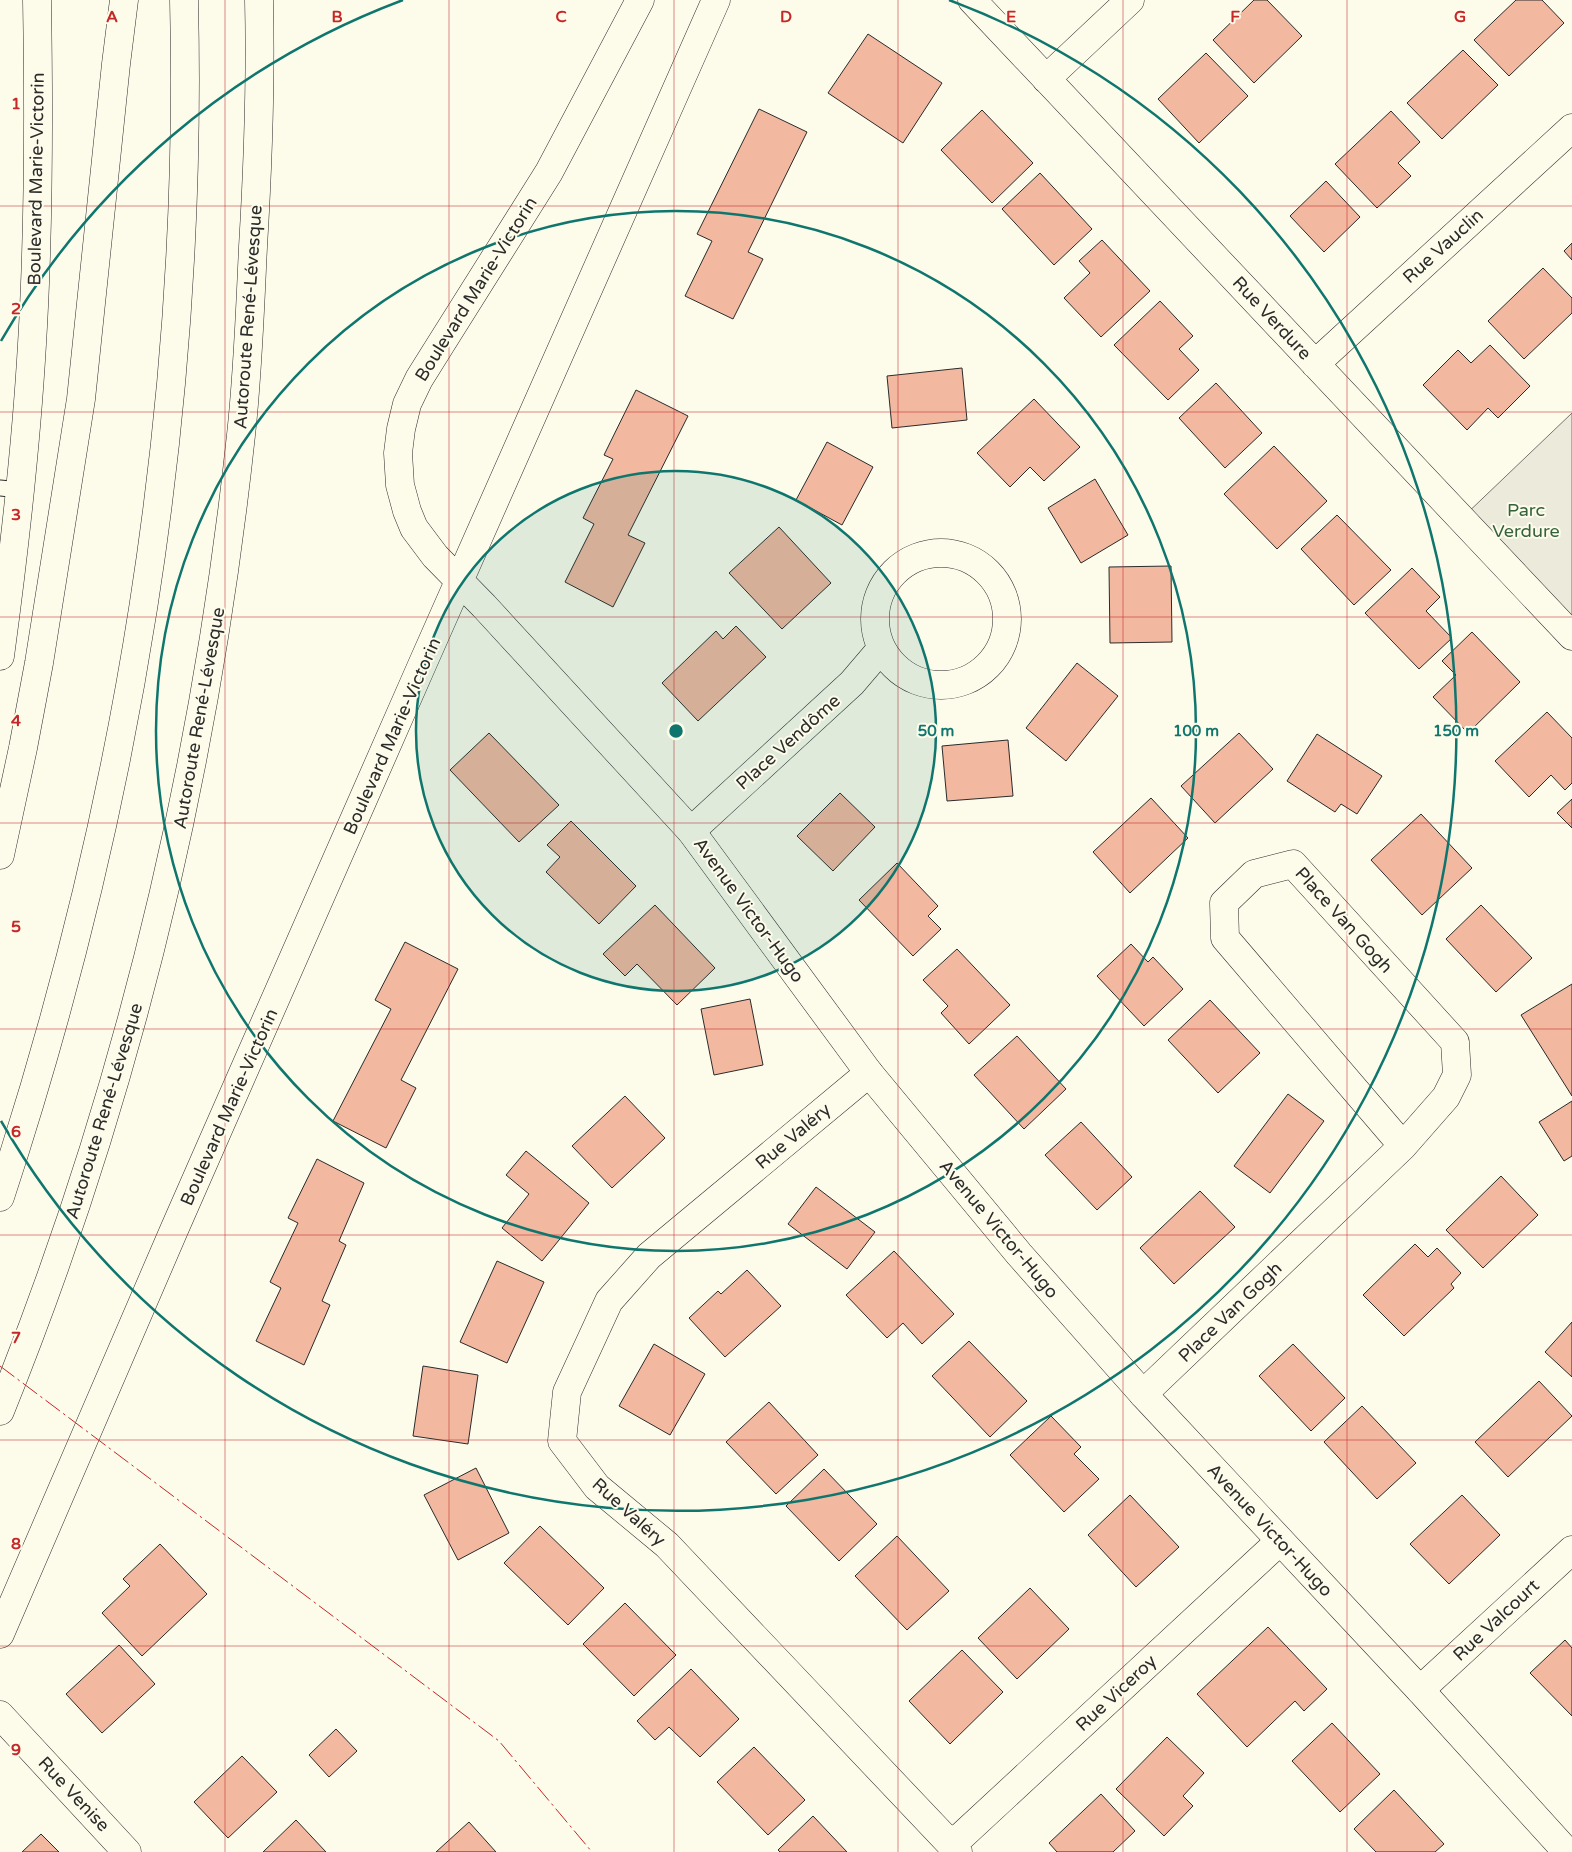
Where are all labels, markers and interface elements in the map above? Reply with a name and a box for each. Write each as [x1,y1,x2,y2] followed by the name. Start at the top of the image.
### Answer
[106,7,118,27] text: A
[331,7,343,27] text: B
[555,7,567,27] text: C
[780,7,792,27] text: D
[1006,7,1016,27] text: E
[1230,7,1240,27] text: F
[1454,7,1466,27] text: G
[23,72,49,286] street label: Boulevard Marie-Victorin
[11,94,21,114] text: 1
[410,193,542,385] street label: Boulevard Marie-Victorin
[229,204,267,430] street label: Autoroute René-Lévesque
[1398,204,1488,288] street label: Rue Vauclin
[1228,272,1316,364] street label: Rue Verdure
[11,299,21,319] text: 2
[1492,499,1560,542] park label: Parc Verdure
[11,505,21,525] text: 3
[169,605,229,831] street label: Autoroute René-Lévesque
[339,634,445,838] street label: Boulevard Marie-Victorin
[731,689,845,795] street label: Place Vendôme
[11,711,21,731] text: 4
[667,722,685,740] centre of rings
[918,722,954,740] text: 50 m
[1173,722,1219,740] text: 100 m
[1433,722,1479,740] text: 150 m
[689,833,809,987] street label: Avenue Victor-Hugo
[1291,862,1397,978] street label: Place Van Gogh
[11,917,21,937] text: 5
[61,1000,147,1222] street label: Autoroute René-Lévesque
[176,1005,282,1209] street label: Boulevard Marie-Victorin
[751,1098,835,1174] street label: Rue Valéry
[11,1122,21,1142] text: 6
[935,1155,1063,1303] street label: Avenue Victor-Hugo
[1174,1257,1286,1367] street label: Place Van Gogh
[11,1328,21,1348] text: 7
[1203,1459,1337,1601] street label: Avenue Victor-Hugo
[588,1473,671,1551] street label: Rue Valéry
[11,1534,21,1554] text: 8
[1448,1574,1544,1666] street label: Rue Valcourt
[1071,1650,1161,1736] street label: Rue Viceroy
[11,1740,21,1760] text: 9
[34,1752,114,1836] street label: Rue Venise

